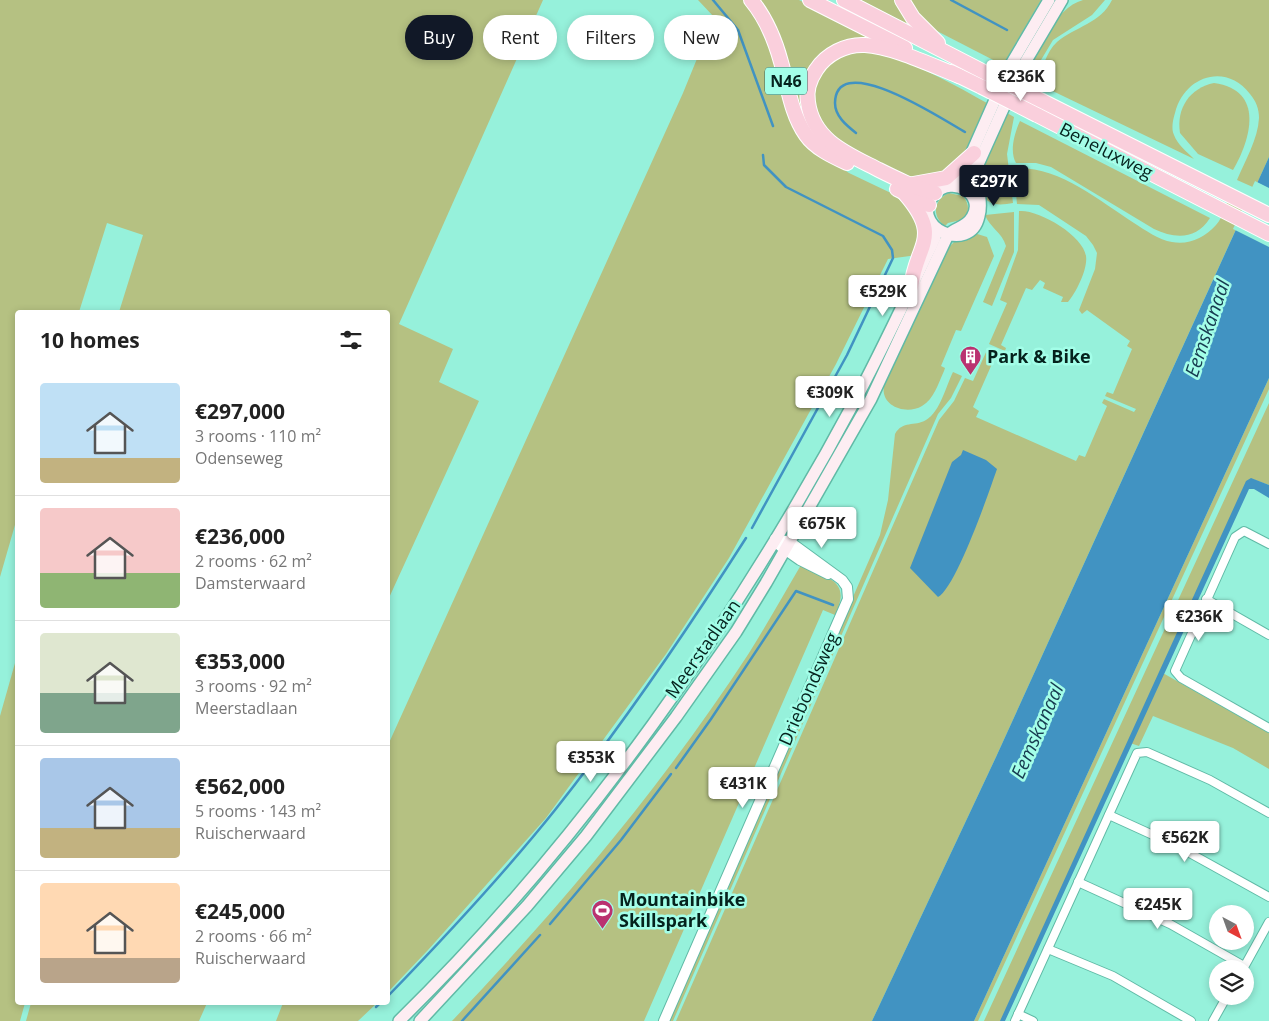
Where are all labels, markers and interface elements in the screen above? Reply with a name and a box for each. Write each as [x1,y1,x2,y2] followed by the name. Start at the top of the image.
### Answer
[405,15,473,60] chip: Buy
[483,15,557,60] chip: Rent
[567,15,654,60] chip: Filters
[664,15,738,60] chip: New
[986,59,1056,102] pin: €236K
[997,65,1045,87] text: €236K
[765,68,807,94] road number: N46
[1056,116,1157,184] street label: Beneluxweg
[959,164,1029,207] pin: €297K
[970,170,1018,192] text: €297K
[848,274,918,317] pin: €529K
[1178,275,1236,380] water label: Eemskanaal
[859,280,907,302] text: €529K
[40,326,140,354] text: 10 homes
[337,326,365,354] icon: filters
[987,344,1091,368] place label: Park & Bike
[959,345,983,376] building icon: Park & Bike
[795,376,865,418] pin: €309K
[806,381,854,403] text: €309K
[195,397,285,425] text: €297,000
[80,403,140,463] icon: home
[195,425,321,447] text: 3 rooms · 110 m²
[195,447,283,469] text: Odenseweg
[787,506,857,549] pin: €675K
[798,512,846,534] text: €675K
[195,522,285,550] text: €236,000
[80,528,140,588] icon: home
[195,550,312,572] text: 2 rooms · 62 m²
[195,572,306,594] text: Damsterwaard
[659,594,745,703] street label: Meerstadlaan
[1164,600,1234,642] pin: €236K
[1175,605,1223,627] text: €236K
[772,628,844,749] street label: Driebondsweg
[195,647,285,675] text: €353,000
[80,653,140,713] icon: home
[195,675,312,697] text: 3 rooms · 92 m²
[1005,678,1070,783] water label: Eemskanaal
[195,697,298,719] text: Meerstadlaan
[556,740,626,783] pin: €353K
[567,746,615,768] text: €353K
[708,766,778,809] pin: €431K
[195,772,285,800] text: €562,000
[719,772,767,794] text: €431K
[80,778,140,838] icon: home
[195,800,321,822] text: 5 rooms · 143 m²
[1150,820,1220,863] pin: €562K
[195,822,306,844] text: Ruischerwaard
[1161,826,1209,848] text: €562K
[619,887,745,932] place label: Mountainbike Skillspark
[1123,888,1193,930] pin: €245K
[1134,893,1182,915] text: €245K
[195,897,285,925] text: €245,000
[591,898,615,929] sports icon: Mountainbike Skillspark
[80,903,140,963] icon: home
[1209,905,1254,950] north arrow
[1209,905,1254,1005] map controls
[195,925,312,947] text: 2 rooms · 66 m²
[195,947,306,969] text: Ruischerwaard
[1209,960,1254,1005] button: layers

